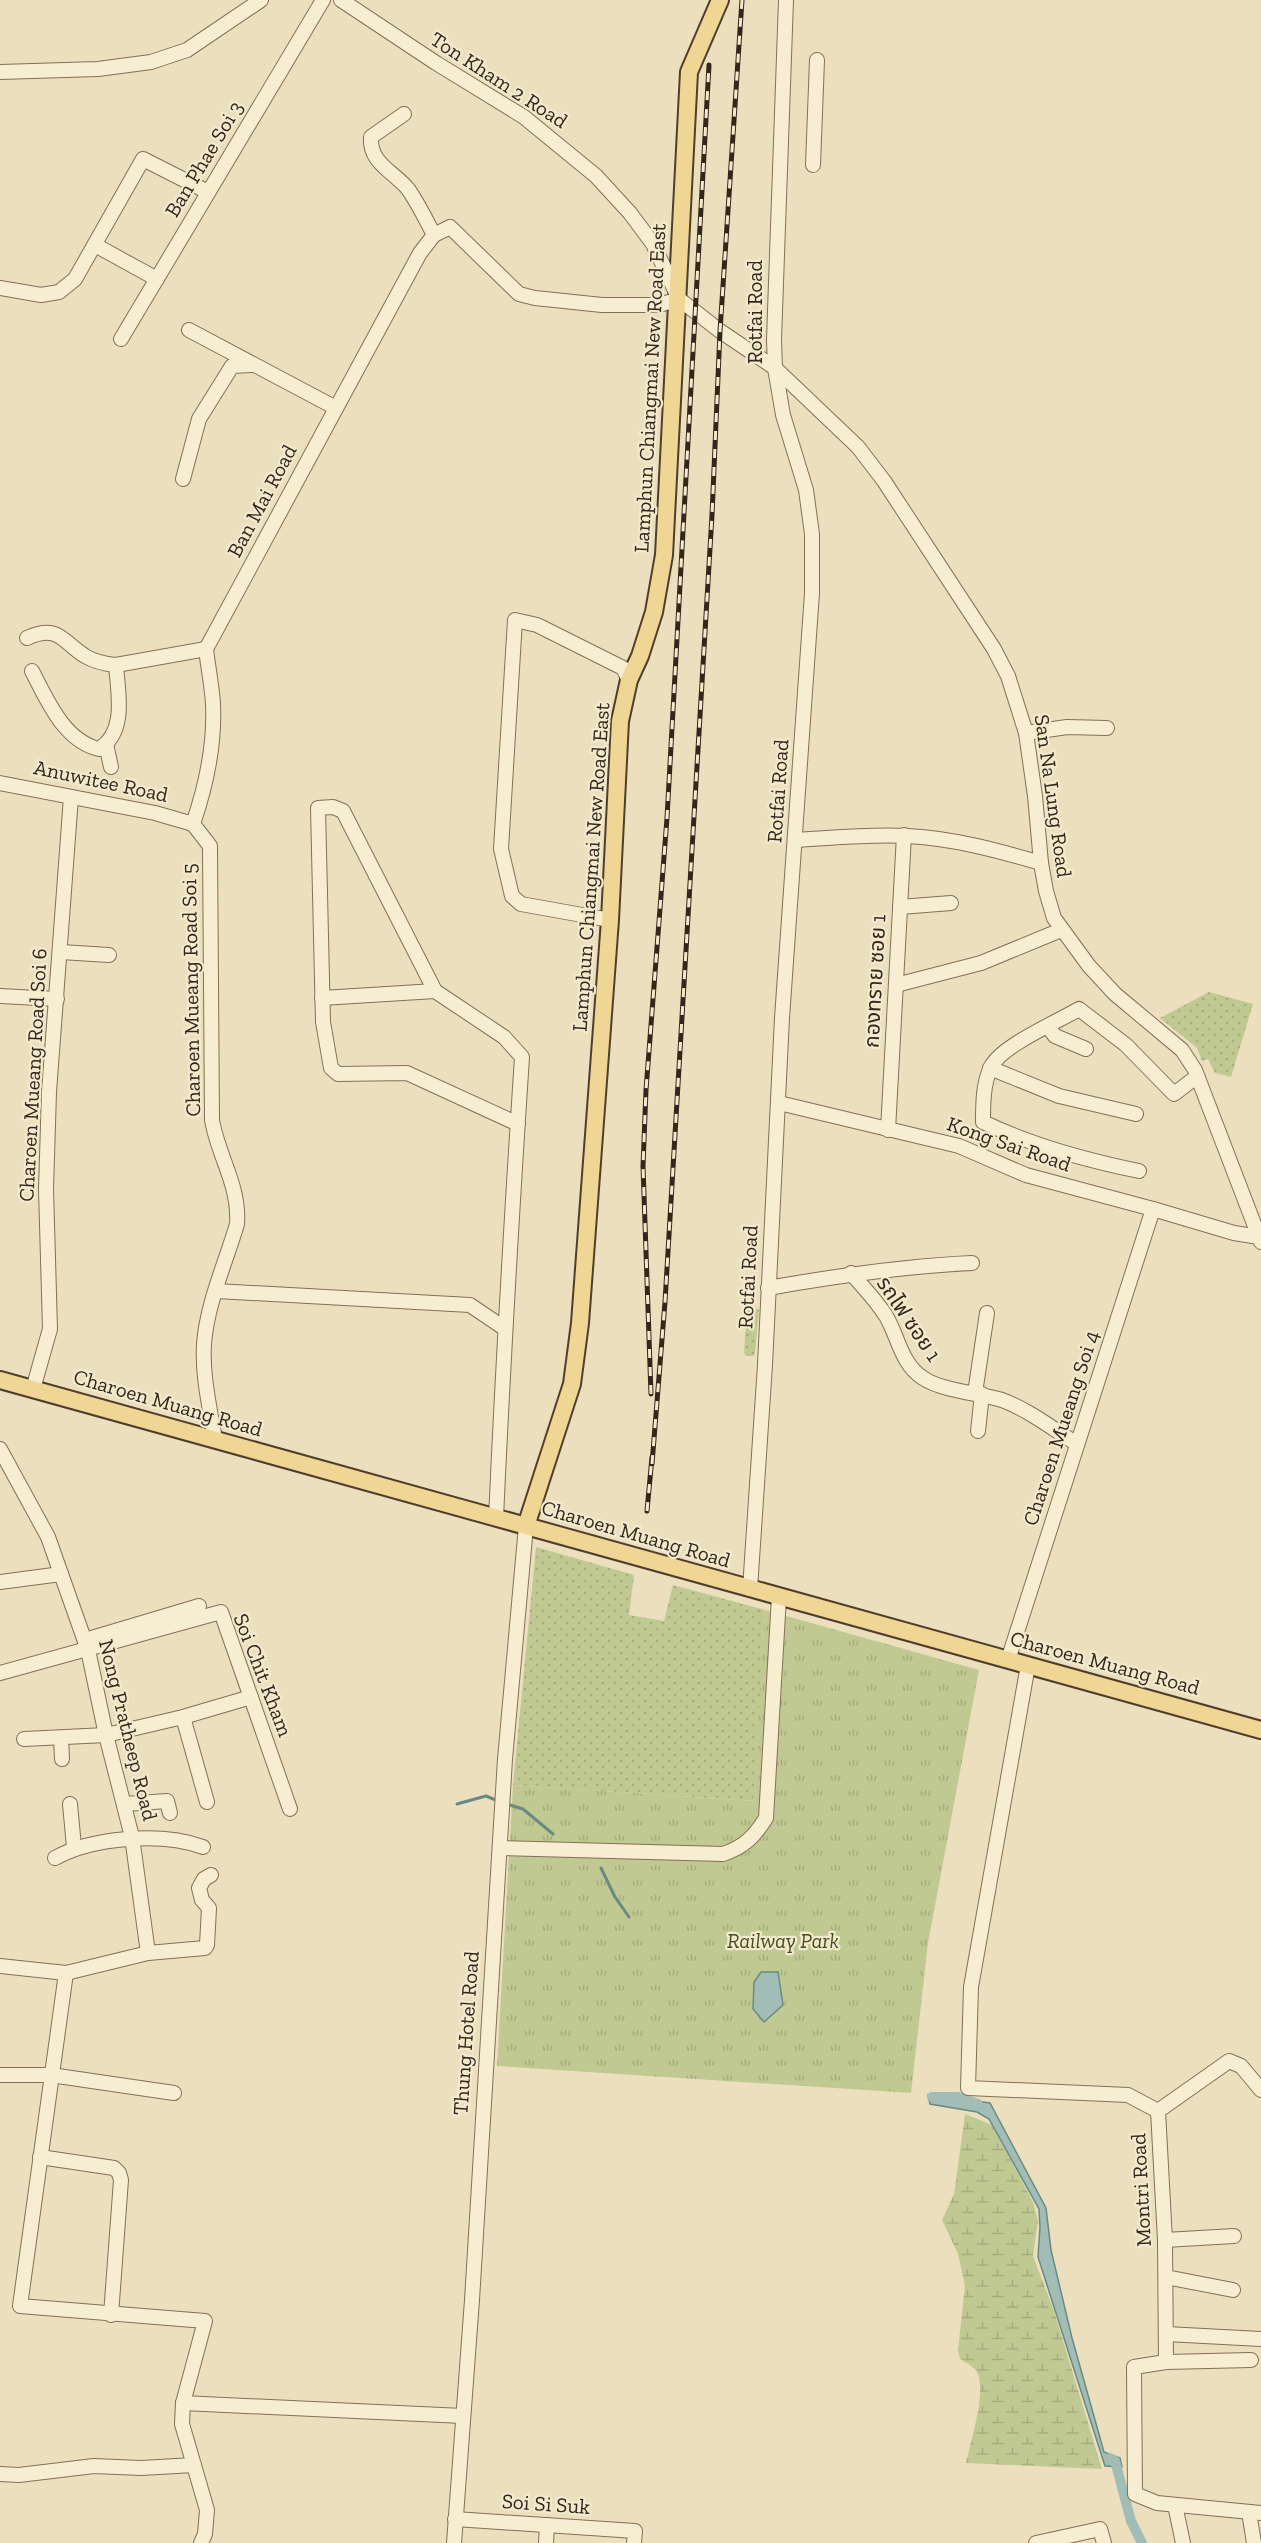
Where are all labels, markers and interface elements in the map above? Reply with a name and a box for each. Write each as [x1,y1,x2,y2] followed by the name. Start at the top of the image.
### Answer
[426,26,573,133] street label: Ton Kham 2 Road
[159,96,248,221] street label: Ban Phae Soi 3
[628,222,671,553] street label: Lamphun Chiangmai New Road East
[742,260,767,364] street label: Rotfai Road
[221,440,302,561] street label: Ban Mai Road
[567,701,614,1032] street label: Lamphun Chiangmai New Road East
[1030,713,1077,880] street label: San Na Lung Road
[761,738,794,844] street label: Rotfai Road
[32,754,171,807] street label: Anuwitee Road
[176,863,205,1117] street label: Charoen Mueang Road Soi 5
[859,914,890,1048] street label: กองทราย ซอย 1
[13,948,52,1202] street label: Charoen Mueang Road Soi 6
[944,1111,1075,1177] street label: Kong Sai Road
[732,1224,763,1330] street label: Rotfai Road
[872,1272,947,1366] street label: รถไฟ ซอย 1
[1017,1327,1104,1529] street label: Charoen Mueang Soi 4
[71,1364,266,1442] street label: Charoen Muang Road
[539,1495,734,1573] street label: Charoen Muang Road
[229,1610,298,1740] street label: Soi Chit Kham
[1008,1625,1203,1700] street label: Charoen Muang Road
[94,1637,163,1824] street label: Nong Pratheep Road
[727,1928,839,1953] park label: Railway Park
[447,1950,484,2116] street label: Thung Hotel Road
[1125,2132,1156,2247] street label: Montri Road
[501,2488,591,2519] street label: Soi Si Suk

